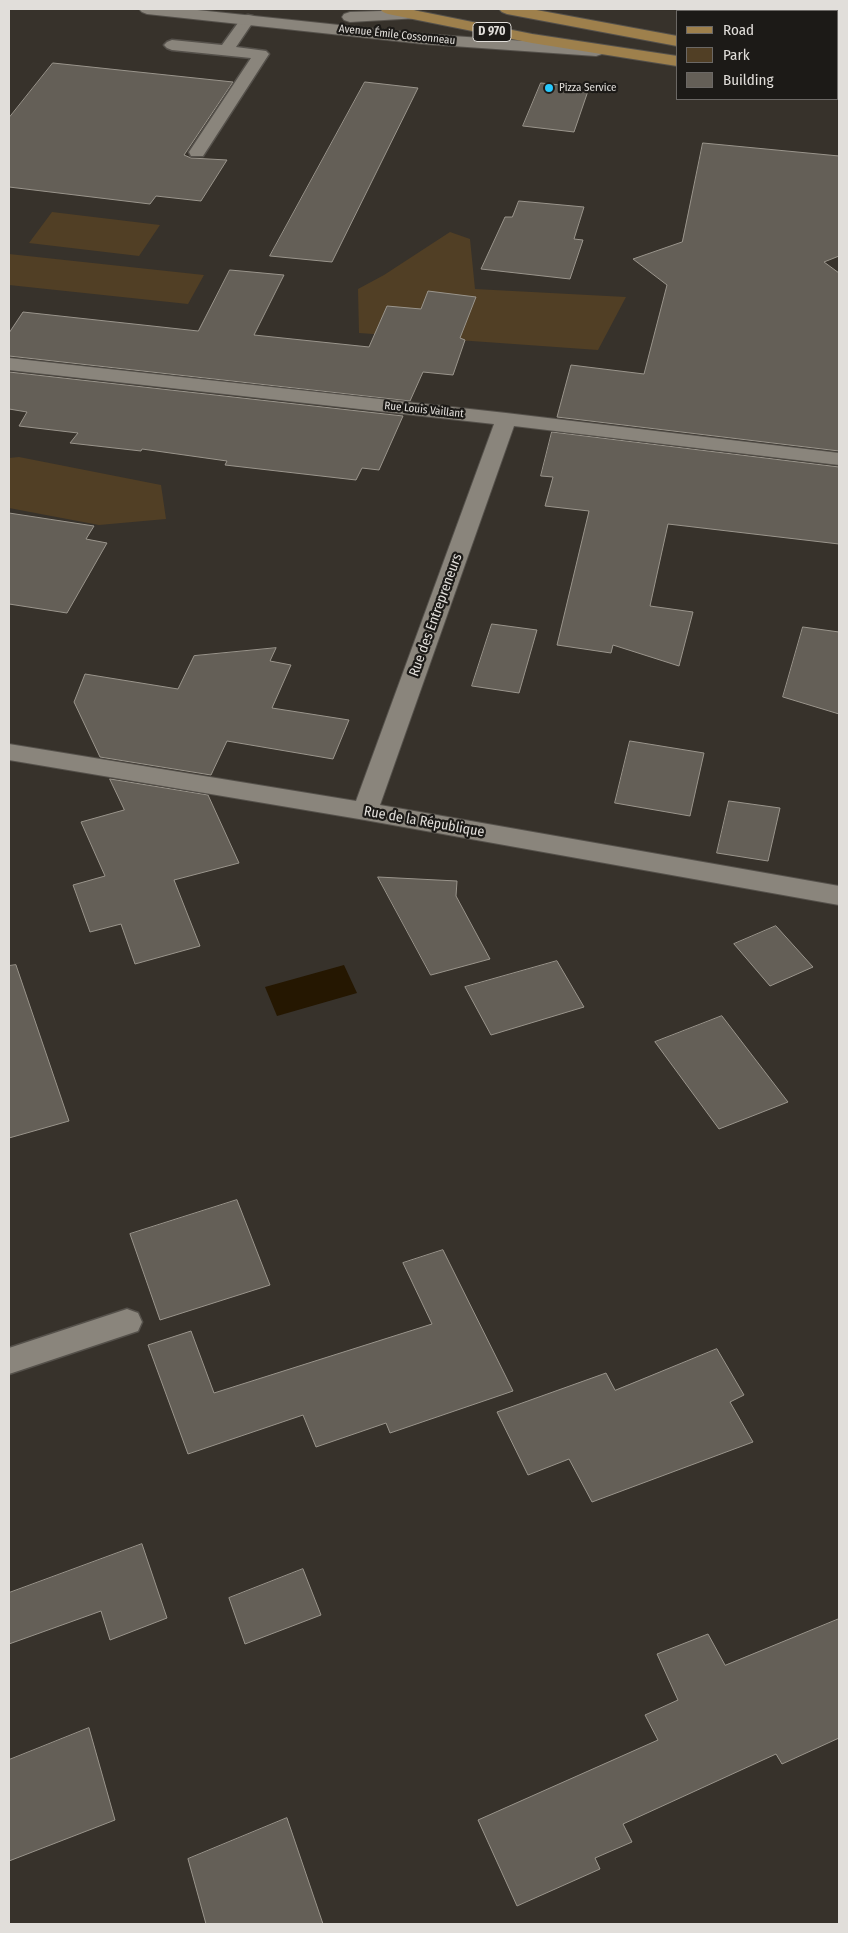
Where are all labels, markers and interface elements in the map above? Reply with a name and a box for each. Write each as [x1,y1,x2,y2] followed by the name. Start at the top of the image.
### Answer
[676,10,838,100] legend
[723,21,754,39] text: Road
[338,22,456,48] street label: Avenue Émile Cossonneau
[473,22,511,42] road number: D 970
[723,46,750,64] text: Park
[723,71,774,89] text: Building
[559,81,616,95] place label: Pizza Service
[543,82,555,94] marker: Pizza Service
[384,399,464,421] street label: Rue Louis Vaillant
[406,551,466,679] street label: Rue des Entrepreneurs
[362,803,486,841] street label: Rue de la République

